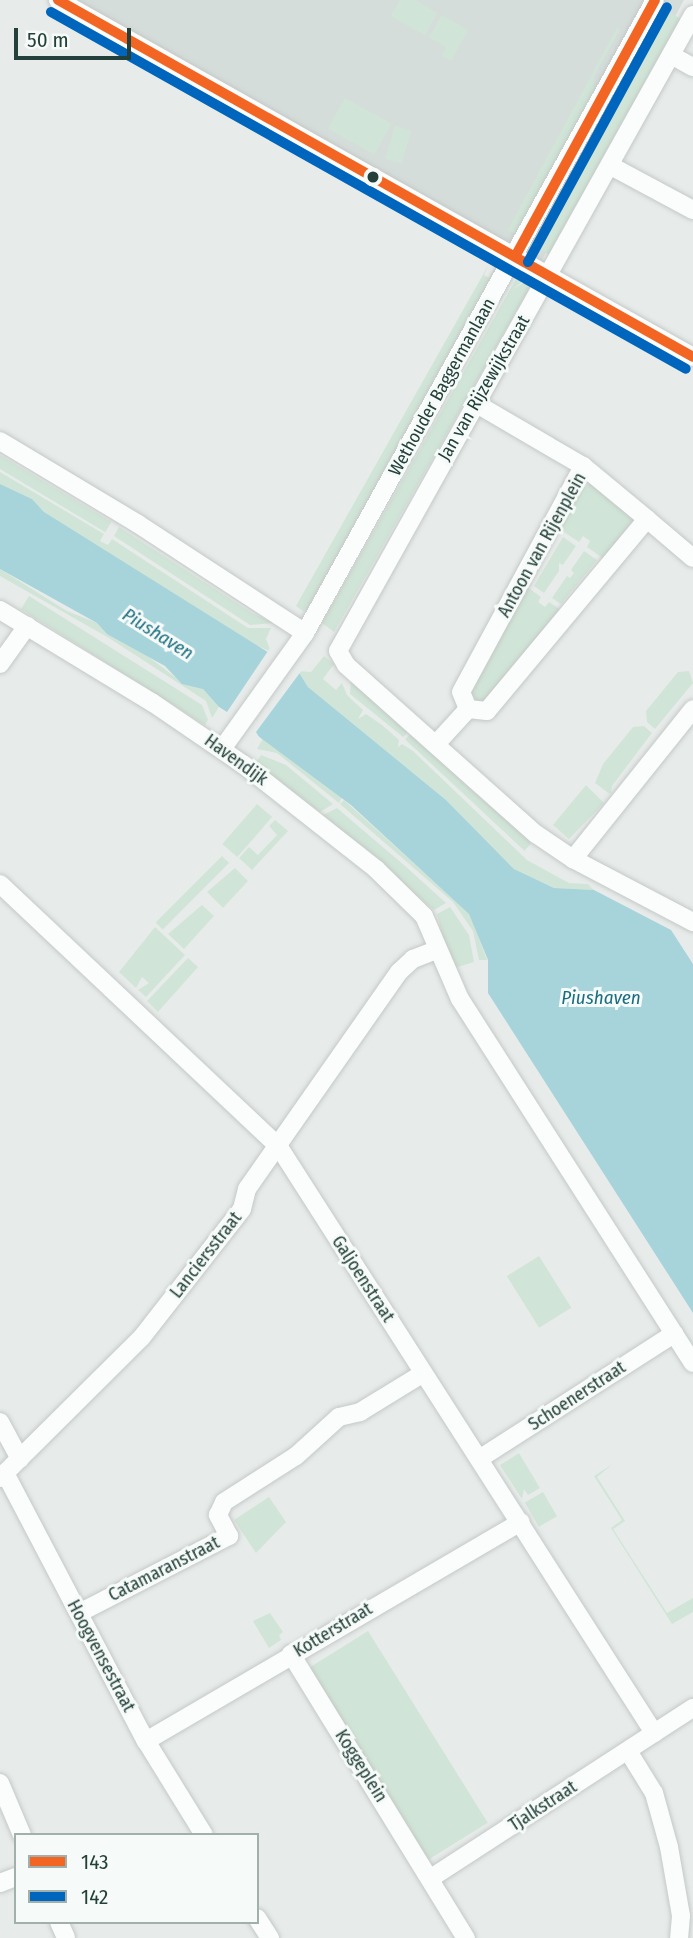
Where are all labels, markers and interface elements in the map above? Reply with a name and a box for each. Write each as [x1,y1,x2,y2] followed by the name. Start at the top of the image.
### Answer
[18,14,135,58] scale bar
[27,27,69,53] text: 50 m
[366,170,380,184] unlabelled marker
[384,294,500,480] street label: Wethouder Baggermanlaan
[434,311,534,465] street label: Jan van Rijzewijkstraat
[493,469,591,621] street label: Antoon van Rijenplein
[118,603,198,665] water label: Piushaven
[200,730,272,790] street label: Havendijk
[561,987,641,1009] water label: Piushaven
[166,1208,246,1302] street label: Lanciersstraat
[327,1232,399,1326] street label: Galjoenstraat
[524,1357,630,1435] street label: Schoenerstraat
[105,1532,223,1606] street label: Catamaranstraat
[62,1596,140,1716] street label: Hoogvensestraat
[290,1598,376,1662] street label: Kotterstraat
[330,1726,392,1806] street label: Koggeplein
[505,1776,581,1836] street label: Tjalkstraat
[14,1833,259,1924] legend
[81,1849,109,1875] text: 143
[81,1884,108,1910] text: 142

